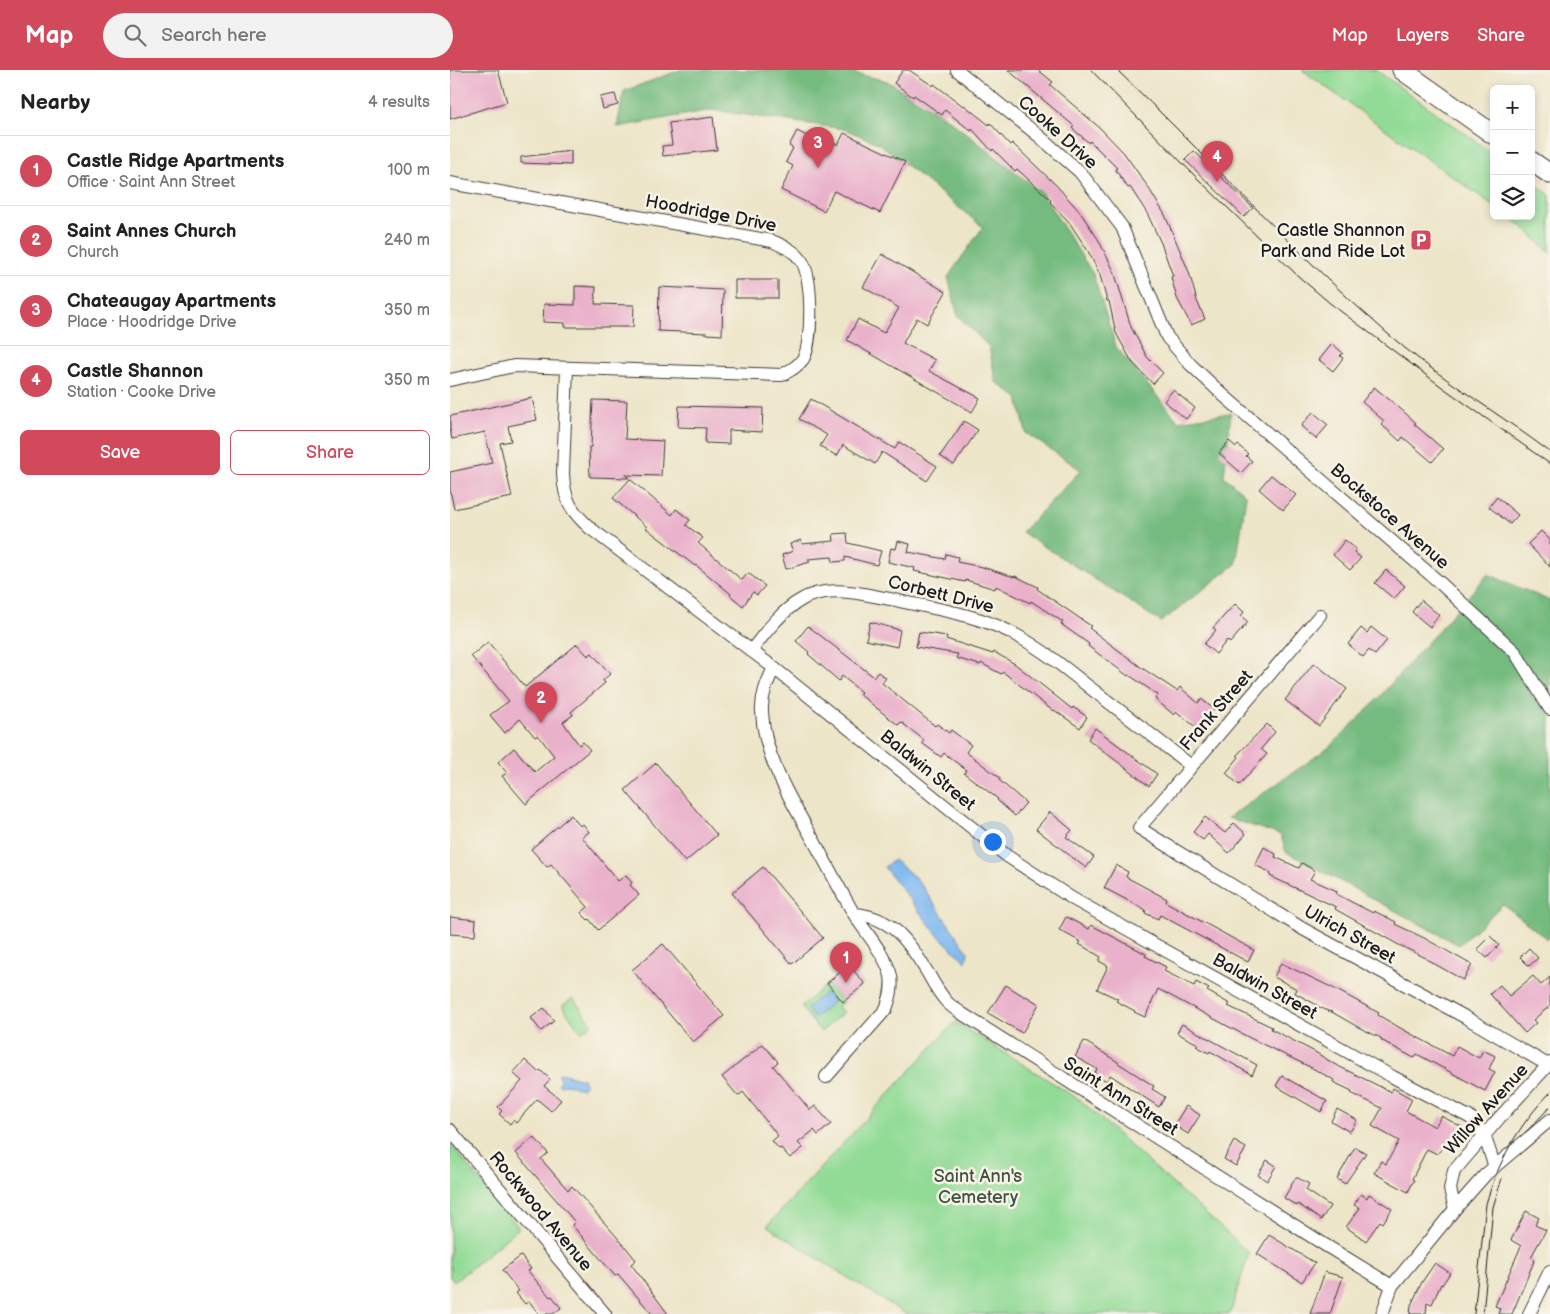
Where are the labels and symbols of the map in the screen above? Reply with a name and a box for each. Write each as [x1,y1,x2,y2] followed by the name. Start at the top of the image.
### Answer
[1014,91,1102,174] street label: Cooke Drive
[802,127,834,168] pin: 3
[1201,141,1233,182] pin: 4
[644,190,779,237] street label: Hoodridge Drive
[1260,220,1405,262] place label: Castle Shannon Park and Ride Lot
[1409,228,1433,252] parking icon: Castle Shannon Park and Ride Lot
[1326,459,1454,574] street label: Bockstoce Avenue
[886,571,996,618] street label: Corbett Drive
[1176,665,1257,755] street label: Frank Street
[525,682,557,723] pin: 2
[876,726,980,815] street label: Baldwin Street
[980,829,1006,855] your location
[1300,901,1400,968] street label: Ulrich Street
[830,942,862,983] pin: 1
[1209,949,1321,1024] street label: Baldwin Street
[1060,1053,1182,1140] street label: Saint Ann Street
[1440,1059,1533,1159] street label: Willow Avenue
[485,1147,597,1276] street label: Rockwood Avenue
[934,1166,1022,1208] park label: Saint Ann's Cemetery

